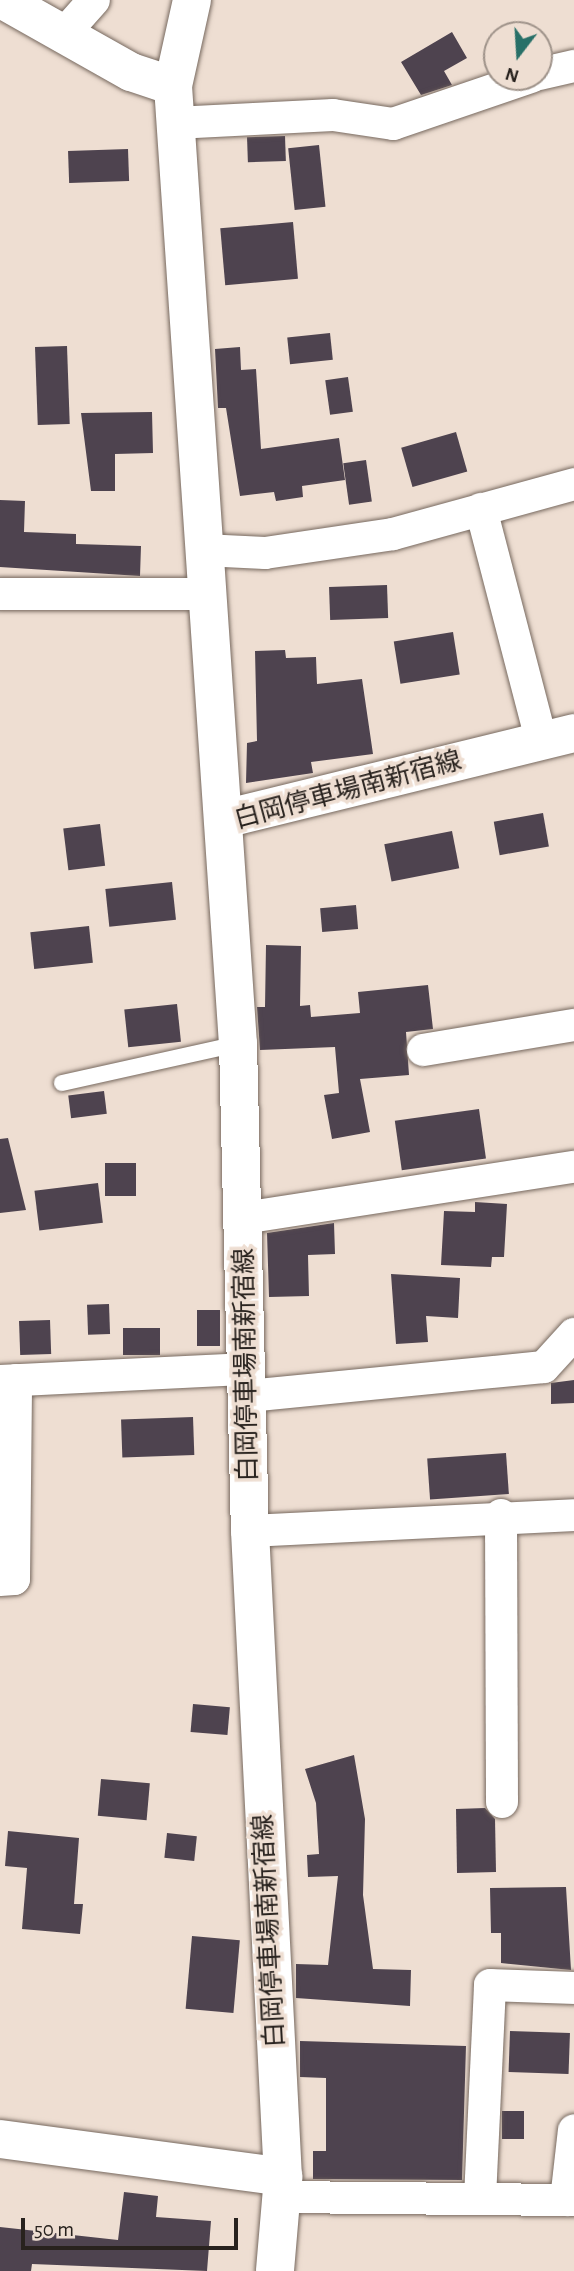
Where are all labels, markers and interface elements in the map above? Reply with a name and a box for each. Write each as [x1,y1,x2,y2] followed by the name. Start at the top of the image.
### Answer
[483,21,553,91] north arrow
[503,64,521,86] text: N
[231,746,465,836] street label: 白岡停車場南新宿線
[229,1248,265,1482] street label: 白岡停車場南新宿線
[248,1813,292,2049] street label: 白岡停車場南新宿線
[24,2204,242,2248] scale bar
[34,2219,74,2240] text: 50 m

